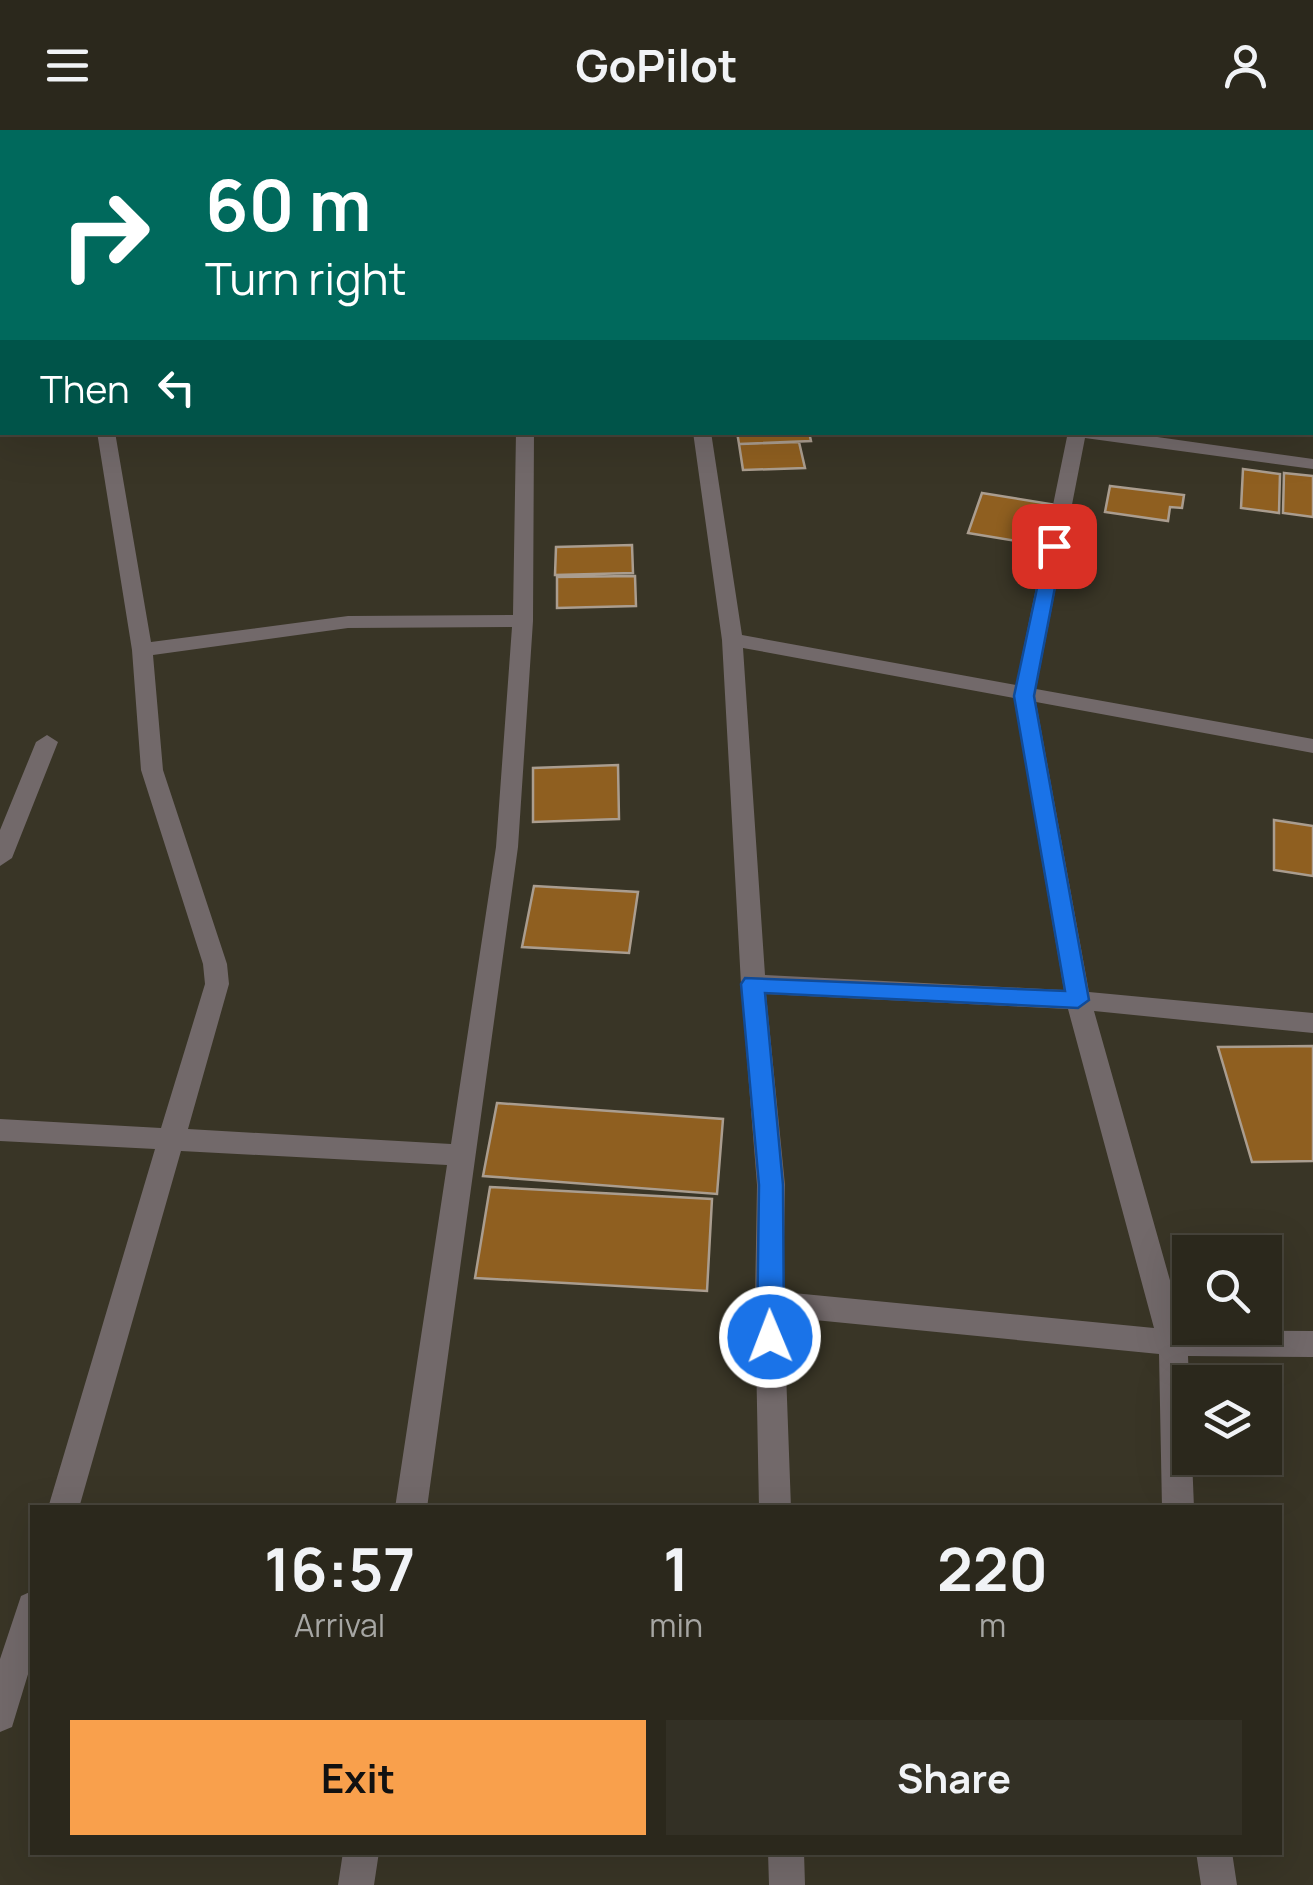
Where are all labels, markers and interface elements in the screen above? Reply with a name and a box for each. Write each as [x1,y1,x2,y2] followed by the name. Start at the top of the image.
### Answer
[575,34,738,96] text: GoPilot
[40,38,95,93] icon: menu
[1218,38,1273,93] icon: person
[205,156,372,252] text: 60 m
[40,170,170,300] icon: right
[205,247,406,309] text: Turn right
[149,360,204,415] icon: left
[40,362,129,414] text: Then
[1012,504,1097,589] pin
[1027,519,1082,574] icon: arrive
[1172,1235,1282,1475] map controls
[1172,1235,1282,1345] button: search
[718,1285,822,1389] position arrow
[1172,1365,1282,1475] button: layers
[264,1527,415,1609] text: 16:57
[663,1527,689,1609] text: 1
[937,1527,1048,1609] text: 220
[294,1603,385,1647] text: Arrival
[649,1603,703,1647] text: min
[979,1603,1006,1647] text: m
[70,1720,646,1835] button: Exit
[666,1720,1242,1835] button: Share

